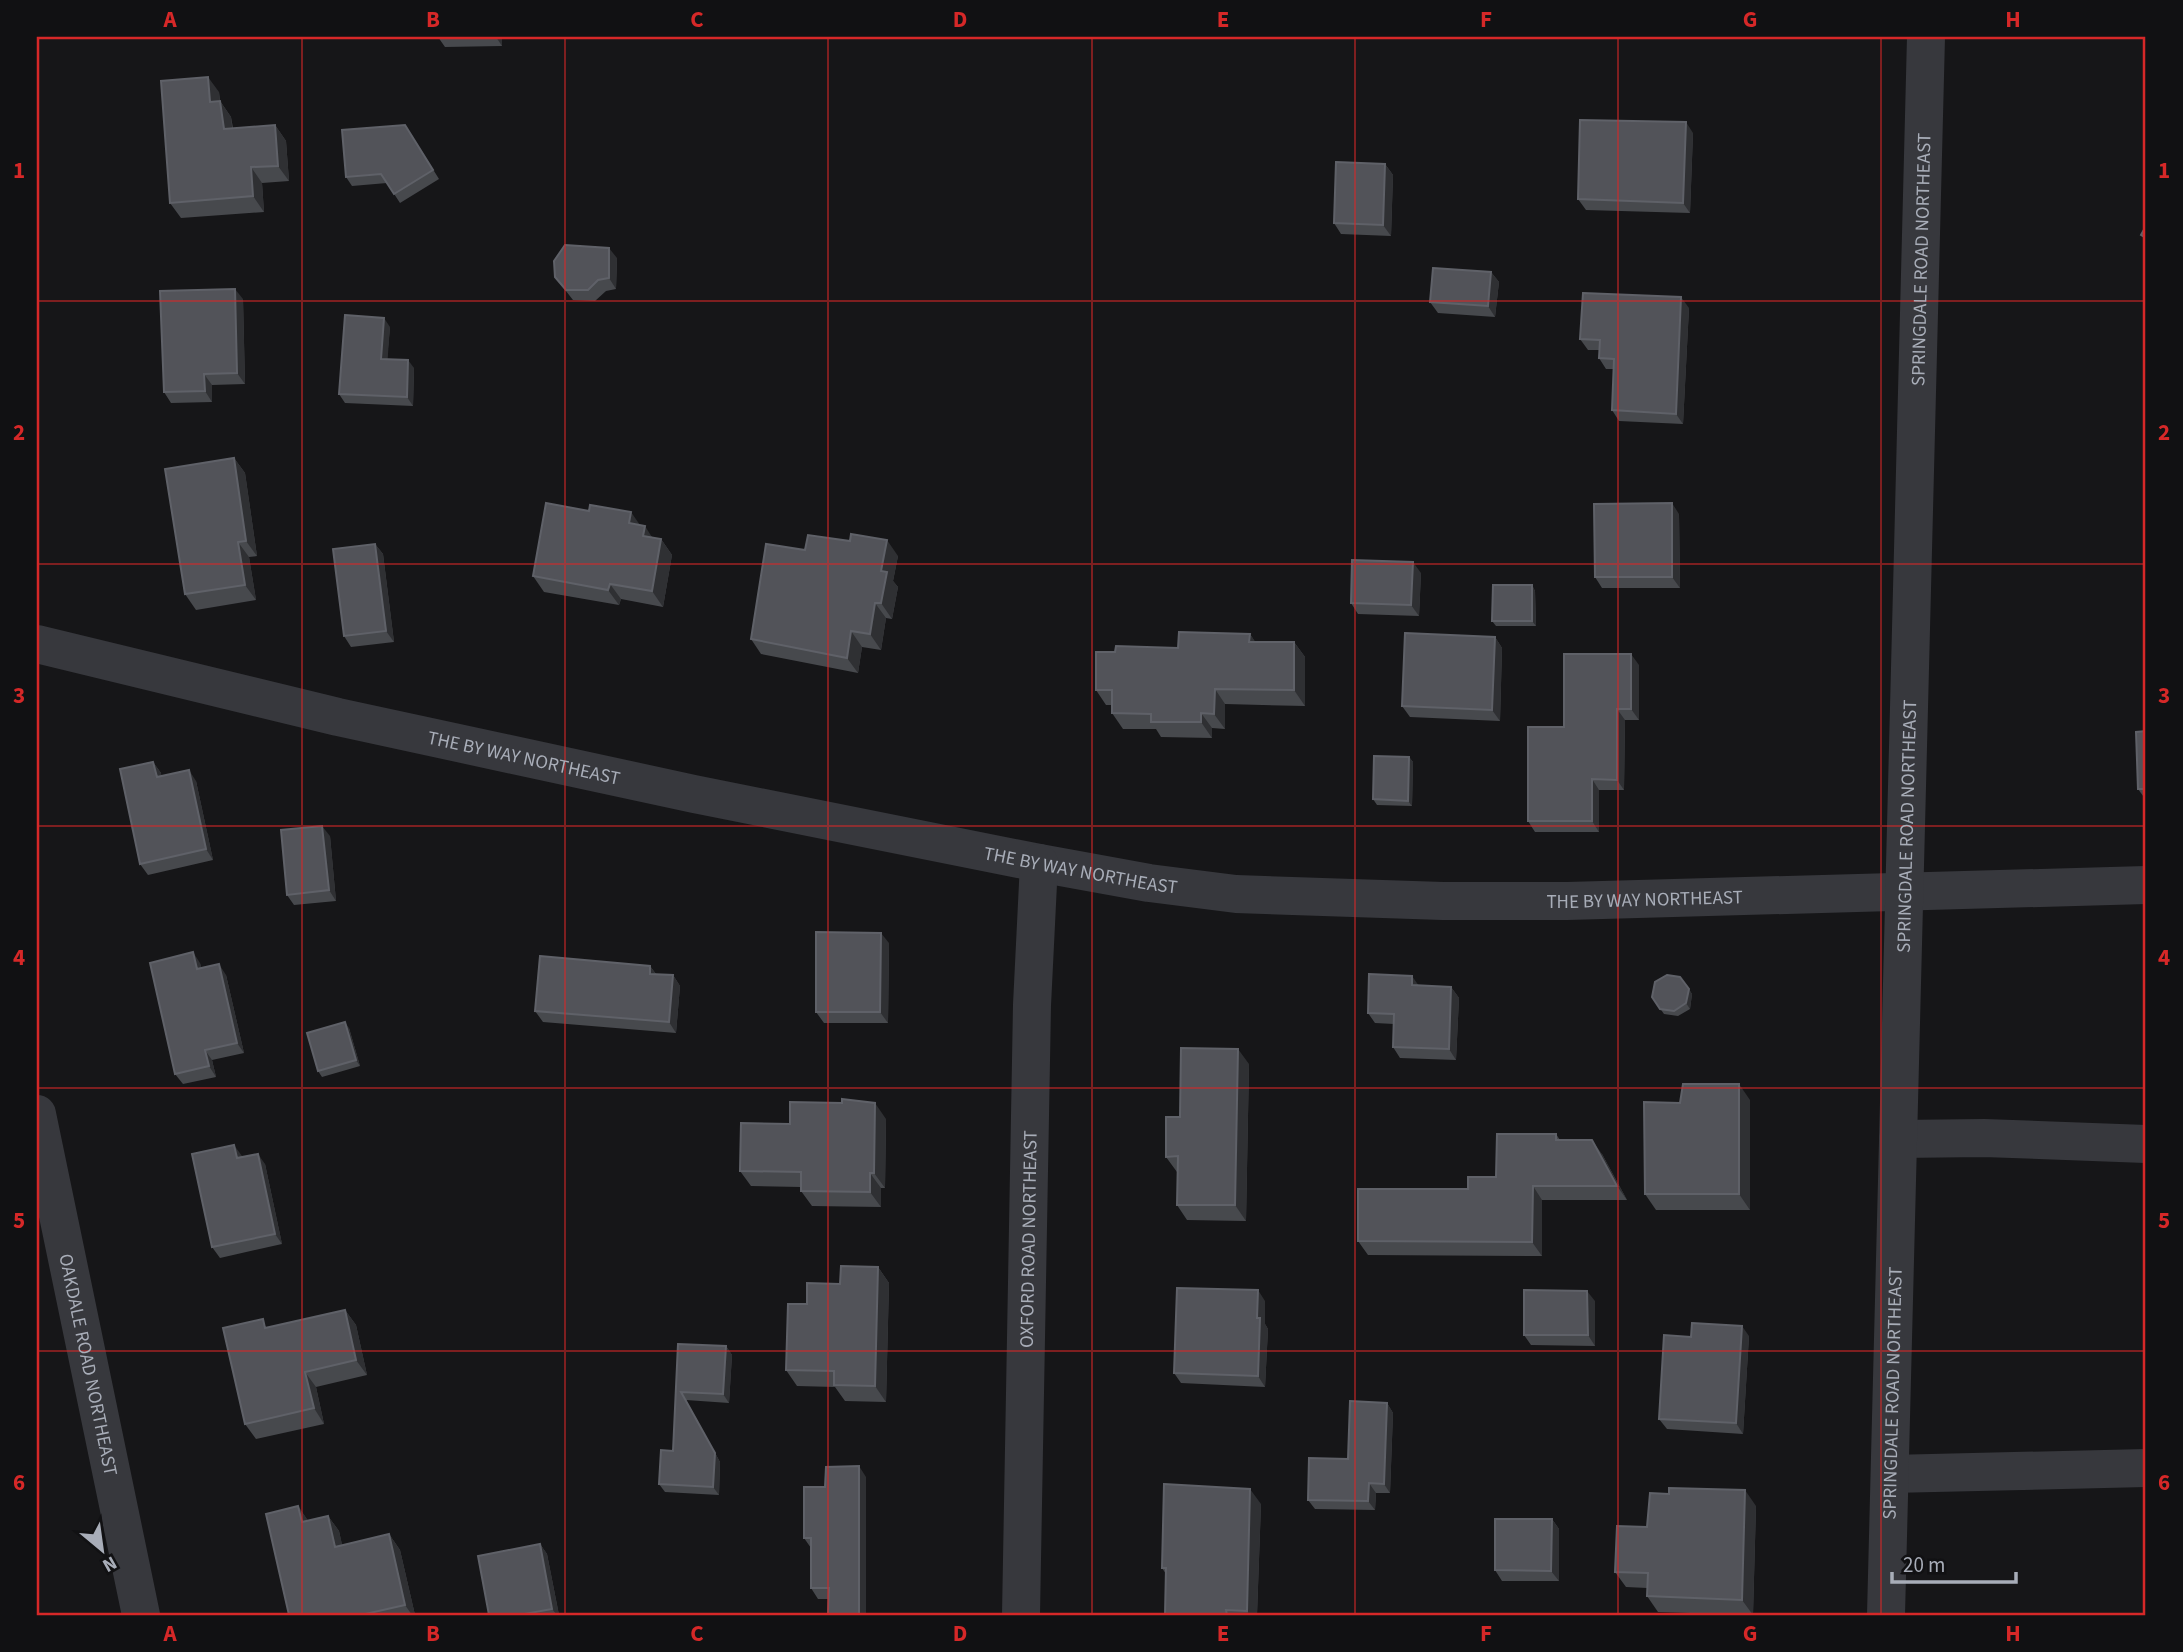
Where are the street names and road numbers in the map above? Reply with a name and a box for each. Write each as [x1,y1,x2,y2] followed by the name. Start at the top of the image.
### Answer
[1905,133,1939,386] street label: SPRINGDALE ROAD NORTHEAST
[1891,699,1924,953] street label: SPRINGDALE ROAD NORTHEAST
[425,725,623,793] street label: THE BY WAY NORTHEAST
[981,840,1179,901] street label: THE BY WAY NORTHEAST
[1546,884,1743,916] street label: THE BY WAY NORTHEAST
[1014,1130,1045,1348] street label: OXFORD ROAD NORTHEAST
[51,1252,124,1478] street label: OAKDALE ROAD NORTHEAST
[1876,1266,1910,1520] street label: SPRINGDALE ROAD NORTHEAST

